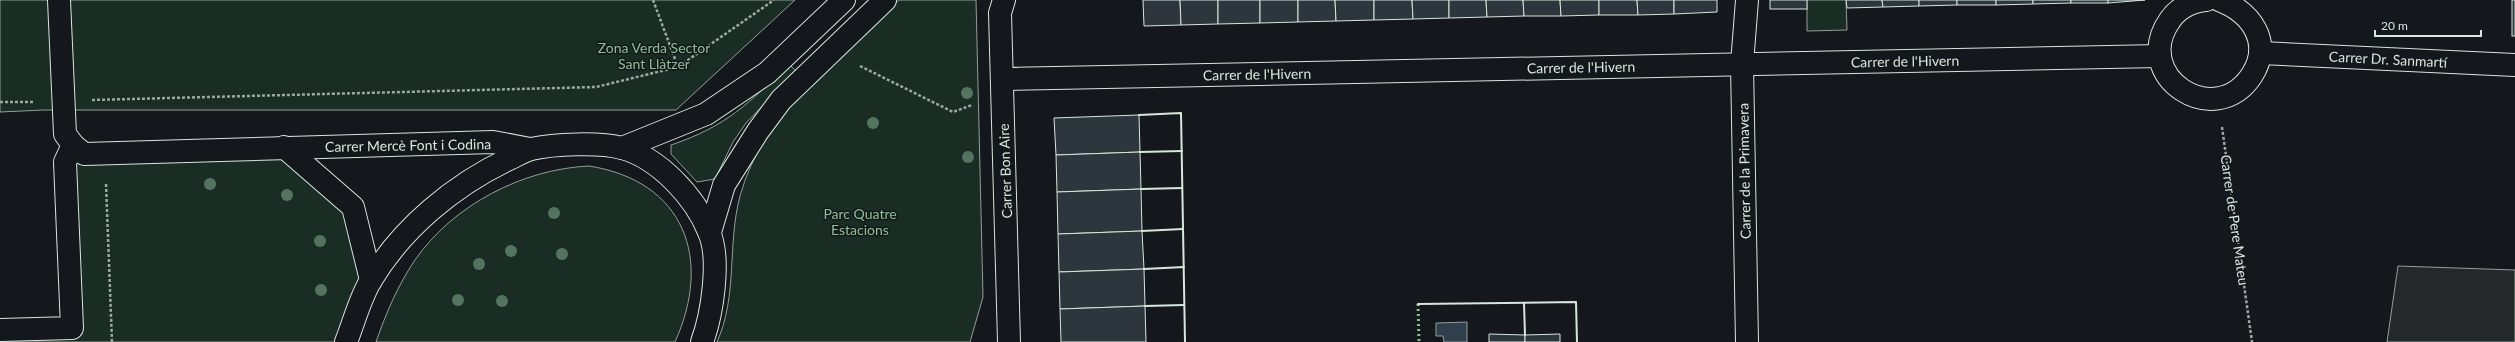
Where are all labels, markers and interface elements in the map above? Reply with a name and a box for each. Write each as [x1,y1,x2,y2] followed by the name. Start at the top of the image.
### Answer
[2375,12,2481,38] scale bar
[2381,18,2408,33] text: 20 m
[598,39,710,72] park label: Zona Verda Sector Sant Llàtzer
[2328,47,2449,71] street label: Carrer Dr. Sanmartí
[1851,52,1959,70] street label: Carrer de l'Hivern
[1527,58,1635,76] street label: Carrer de l'Hivern
[1203,65,1311,83] street label: Carrer de l'Hivern
[1734,103,1754,239] street label: Carrer de la Primavera
[995,123,1015,219] street label: Carrer Bon Aire
[325,135,491,155] street label: Carrer Mercè Font i Codina
[2217,154,2253,286] street label: Carrer de Pere Mateu
[823,205,897,238] park label: Parc Quatre Estacions

